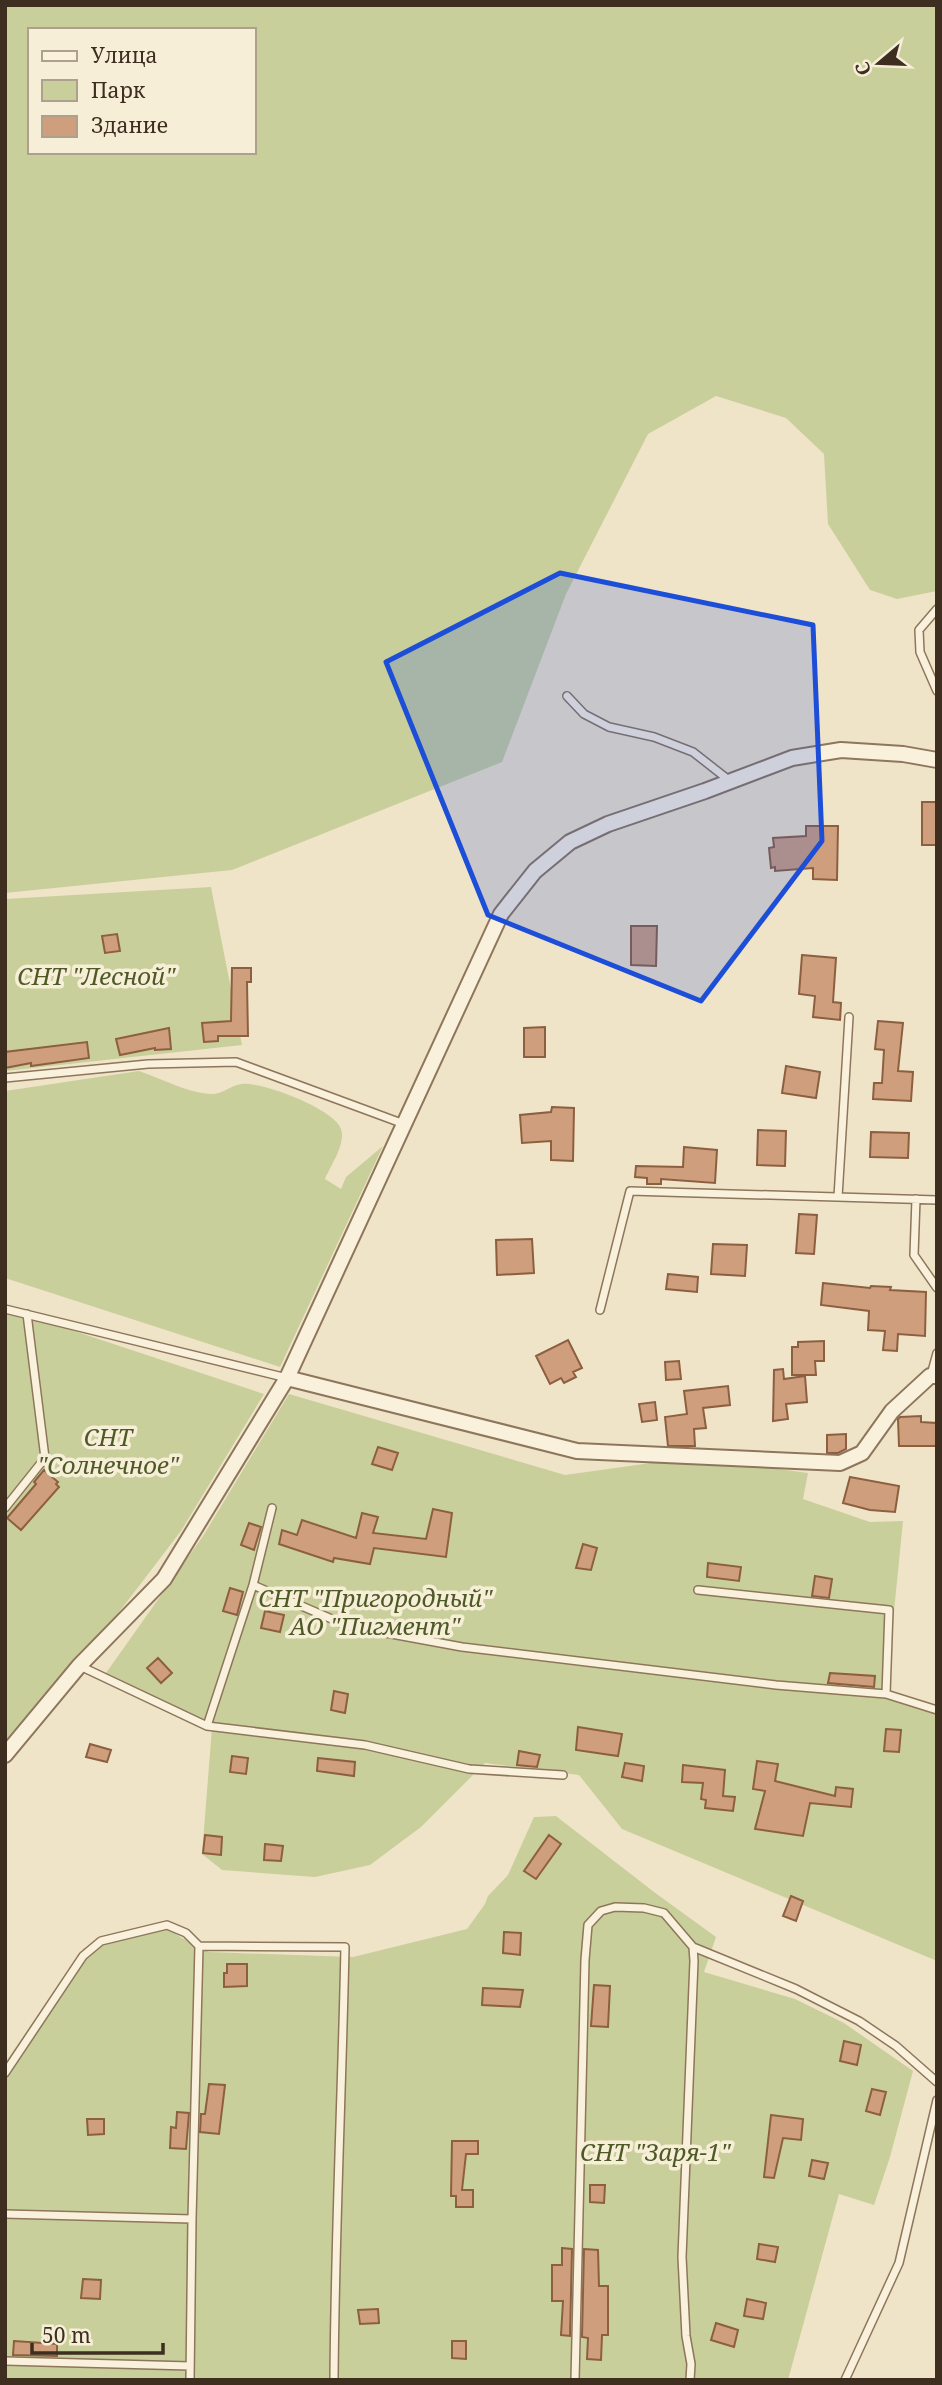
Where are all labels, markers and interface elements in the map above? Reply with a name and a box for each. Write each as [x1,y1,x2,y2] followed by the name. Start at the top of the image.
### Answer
[28,28,256,154] legend
[844,28,914,98] north arrow
[91,41,158,69] text: Улица
[849,58,877,79] text: С
[91,76,146,104] text: Парк
[91,111,168,139] text: Здание
[17,959,176,992] park label: СНТ "Лесной"
[37,1420,180,1481] park label: СНТ "Солнечное"
[258,1581,493,1642] park label: СНТ "Пригородный" АО "Пигмент"
[580,2135,731,2168] park label: СНТ "Заря-1"
[32,2312,163,2356] scale bar
[42,2321,91,2349] text: 50 m

